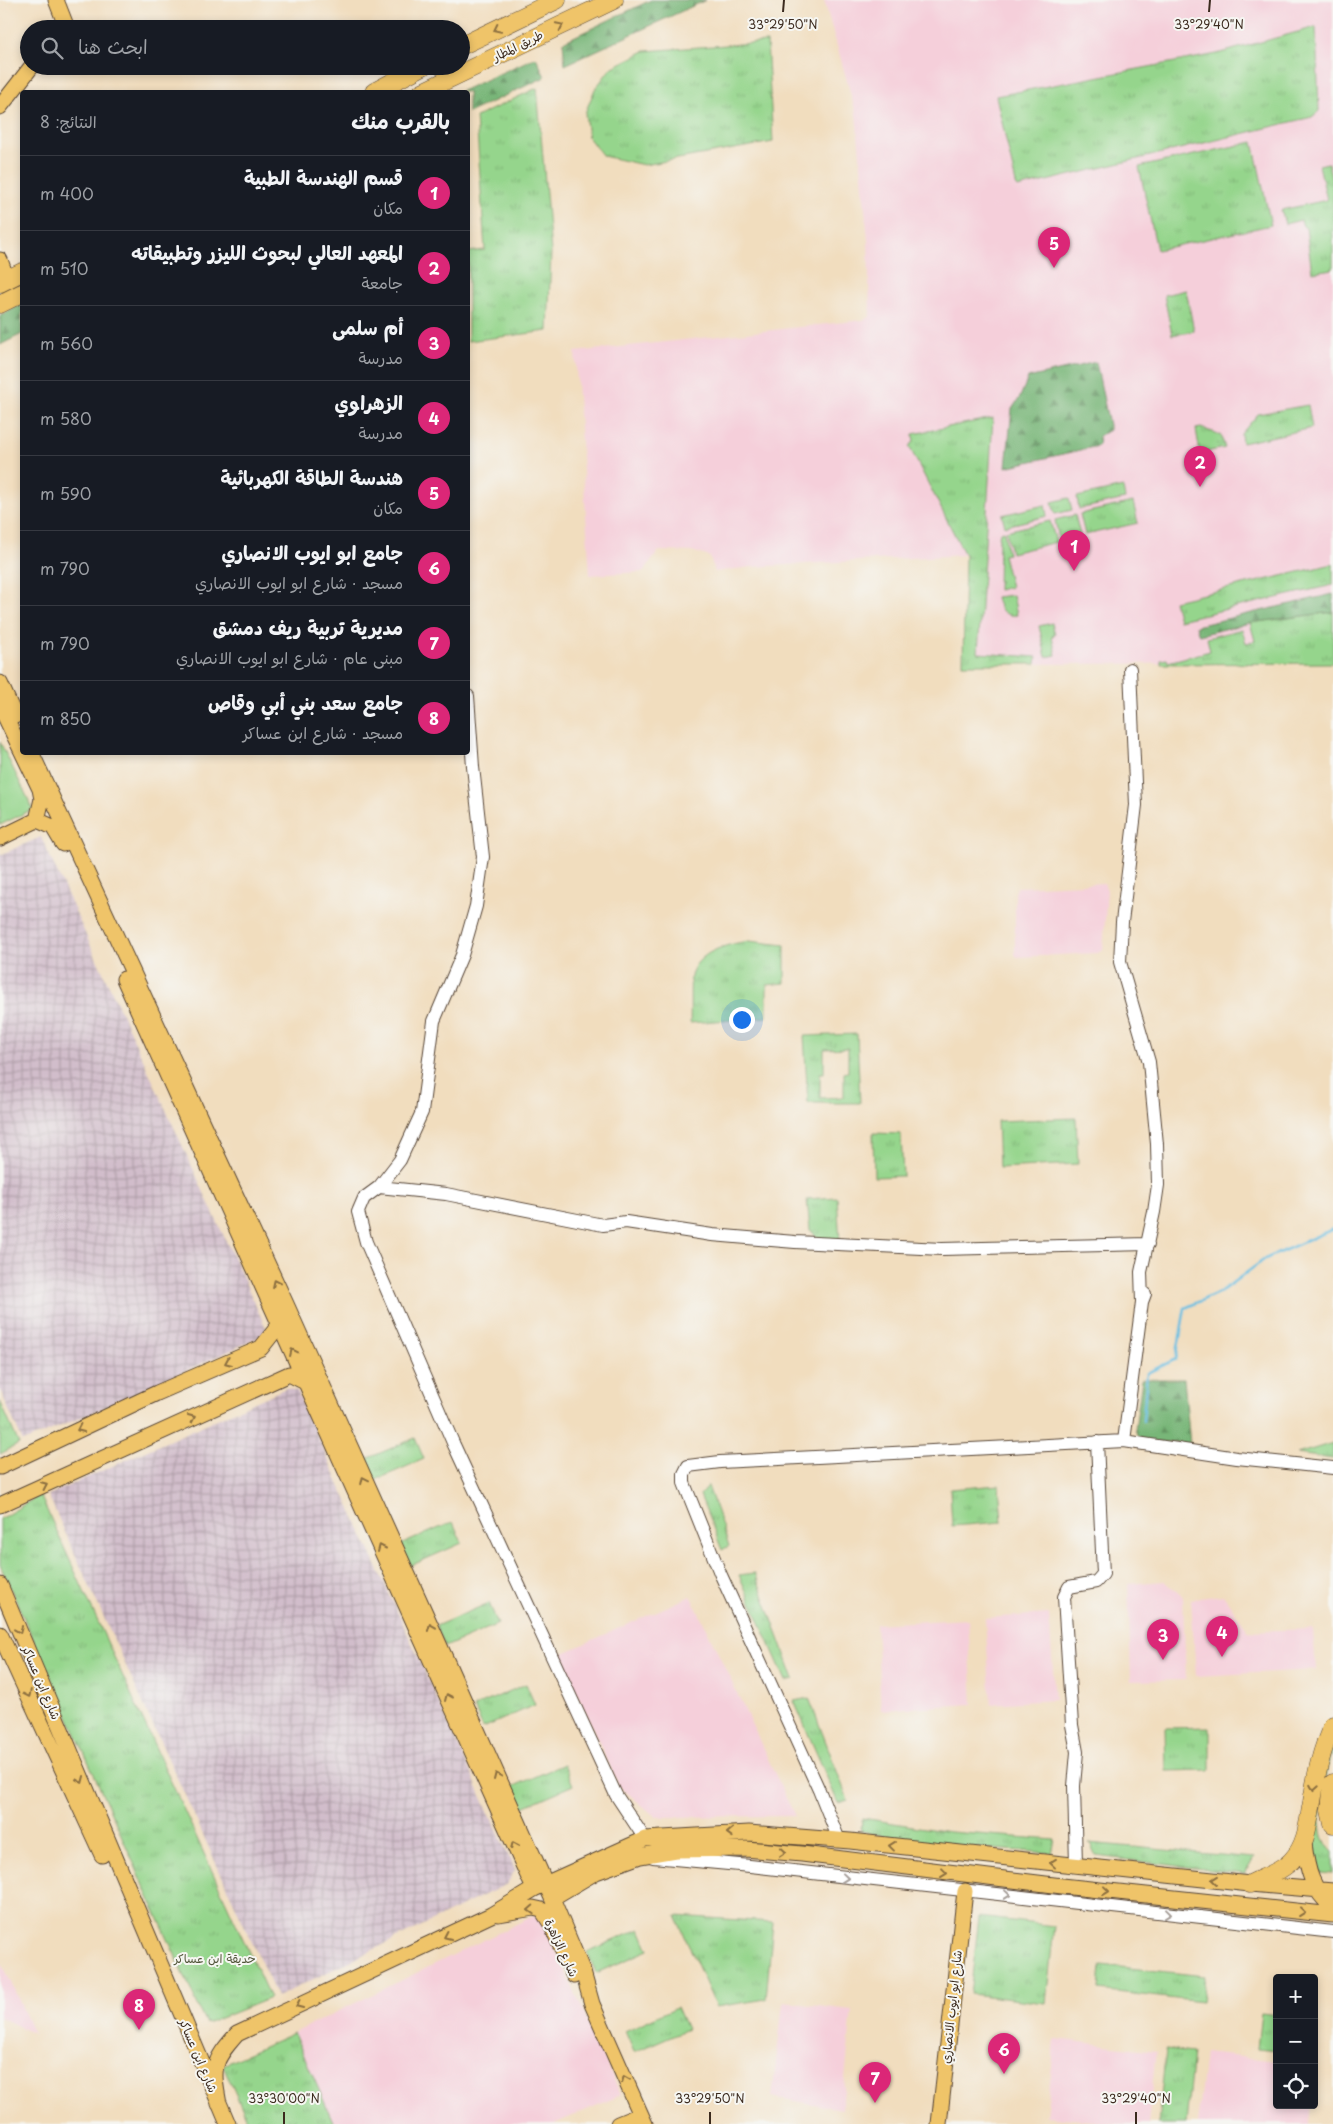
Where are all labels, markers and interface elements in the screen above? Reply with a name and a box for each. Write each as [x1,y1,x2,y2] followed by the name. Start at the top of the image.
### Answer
[748,15,818,33] text: 33°29'50"N
[1174,15,1244,33] text: 33°29'40"N
[20,20,470,75] search box
[493,22,502,33] one-way arrow
[555,22,564,32] one-way arrow
[488,25,546,66] street label: طريق المطار
[78,32,148,60] text: ابحث هنا
[38,34,66,62] icon: search
[351,104,450,136] text: بالقرب منك
[40,109,97,133] text: النتائج: 8
[244,163,403,191] text: قسم الهندسة الطبية
[40,181,94,205] text: 400 m
[430,181,438,205] text: 1
[373,195,403,219] text: مكان
[1038,227,1070,268] pin: 5
[131,238,403,266] text: المعهد العالي لبحوث الليزر وتطبيقاته
[40,256,89,280] text: 510 m
[428,256,440,280] text: 2
[361,270,403,294] text: جامعة
[332,313,403,341] text: أم سلمى
[40,331,93,355] text: 560 m
[429,331,439,355] text: 3
[358,345,403,369] text: مدرسة
[335,388,403,416] text: الزهراوي
[40,406,92,430] text: 580 m
[429,406,439,430] text: 4
[358,420,403,444] text: مدرسة
[1184,446,1216,487] pin: 2
[221,463,403,491] text: هندسة الطاقة الكهربائية
[40,481,91,505] text: 590 m
[429,481,439,505] text: 5
[373,495,403,519] text: مكان
[1058,530,1090,571] pin: 1
[222,538,403,566] text: جامع ابو ايوب الانصاري
[40,556,90,580] text: 790 m
[428,556,440,580] text: 6
[195,570,403,594] text: مسجد · شارع ابو ايوب الانصاري
[213,613,403,641] text: مديرية تربية ريف دمشق
[40,631,90,655] text: 790 m
[429,631,439,655] text: 7
[176,645,403,669] text: مبنى عام · شارع ابو ايوب الانصاري
[208,688,403,716] text: جامع سعد بني أبي وقاص
[40,706,91,730] text: 850 m
[429,706,439,730] text: 8
[243,720,403,744] text: مسجد · شارع ابن عساكر
[729,1007,755,1033] your location
[272,1279,283,1288] one-way arrow
[288,1348,299,1357] one-way arrow
[224,1356,233,1367] one-way arrow
[187,1413,196,1424] one-way arrow
[76,1423,85,1433] one-way arrow
[360,1476,370,1485] one-way arrow
[39,1481,48,1492] one-way arrow
[377,1544,387,1553] one-way arrow
[1206,1616,1238,1657] pin: 4
[1147,1619,1179,1660] pin: 3
[427,1624,437,1632] one-way arrow
[12,1625,23,1634] one-way arrow
[17,1642,65,1723] street label: شارع ابن عساكر
[22,1689,32,1698] one-way arrow
[443,1693,454,1702] one-way arrow
[493,1772,504,1781] one-way arrow
[75,1775,86,1784] one-way arrow
[1310,1784,1320,1792] one-way arrow
[725,1828,733,1839] one-way arrow
[510,1841,521,1850] one-way arrow
[887,1841,895,1852] one-way arrow
[779,1846,787,1857] one-way arrow
[1049,1858,1057,1869] one-way arrow
[940,1867,948,1877] one-way arrow
[842,1872,850,1883] one-way arrow
[1210,1875,1218,1886] one-way arrow
[1102,1885,1110,1896] one-way arrow
[1003,1890,1011,1901] one-way arrow
[526,1904,534,1915] one-way arrow
[1298,1906,1306,1917] one-way arrow
[1165,1908,1173,1919] one-way arrow
[540,1916,583,1980] street label: شارع الزاهرة
[443,1930,452,1940] one-way arrow
[173,1949,256,1967] park label: حديقة ابن عساكر
[936,1949,967,2065] street label: شارع ابو ايوب الانصاري
[1273,1974,1318,2109] map controls
[1273,1974,1318,2019] button: +
[123,1989,155,2030] pin: 8
[296,1998,305,2008] one-way arrow
[174,2015,222,2096] street label: شارع ابن عساكر
[1273,2019,1318,2064] button: −
[988,2033,1020,2074] pin: 6
[859,2062,891,2103] pin: 7
[1273,2064,1318,2109] button: locate
[620,2075,631,2084] one-way arrow
[248,2089,320,2107] text: 33°30'00"N
[675,2089,745,2107] text: 33°29'50"N
[1101,2089,1171,2107] text: 33°29'40"N

